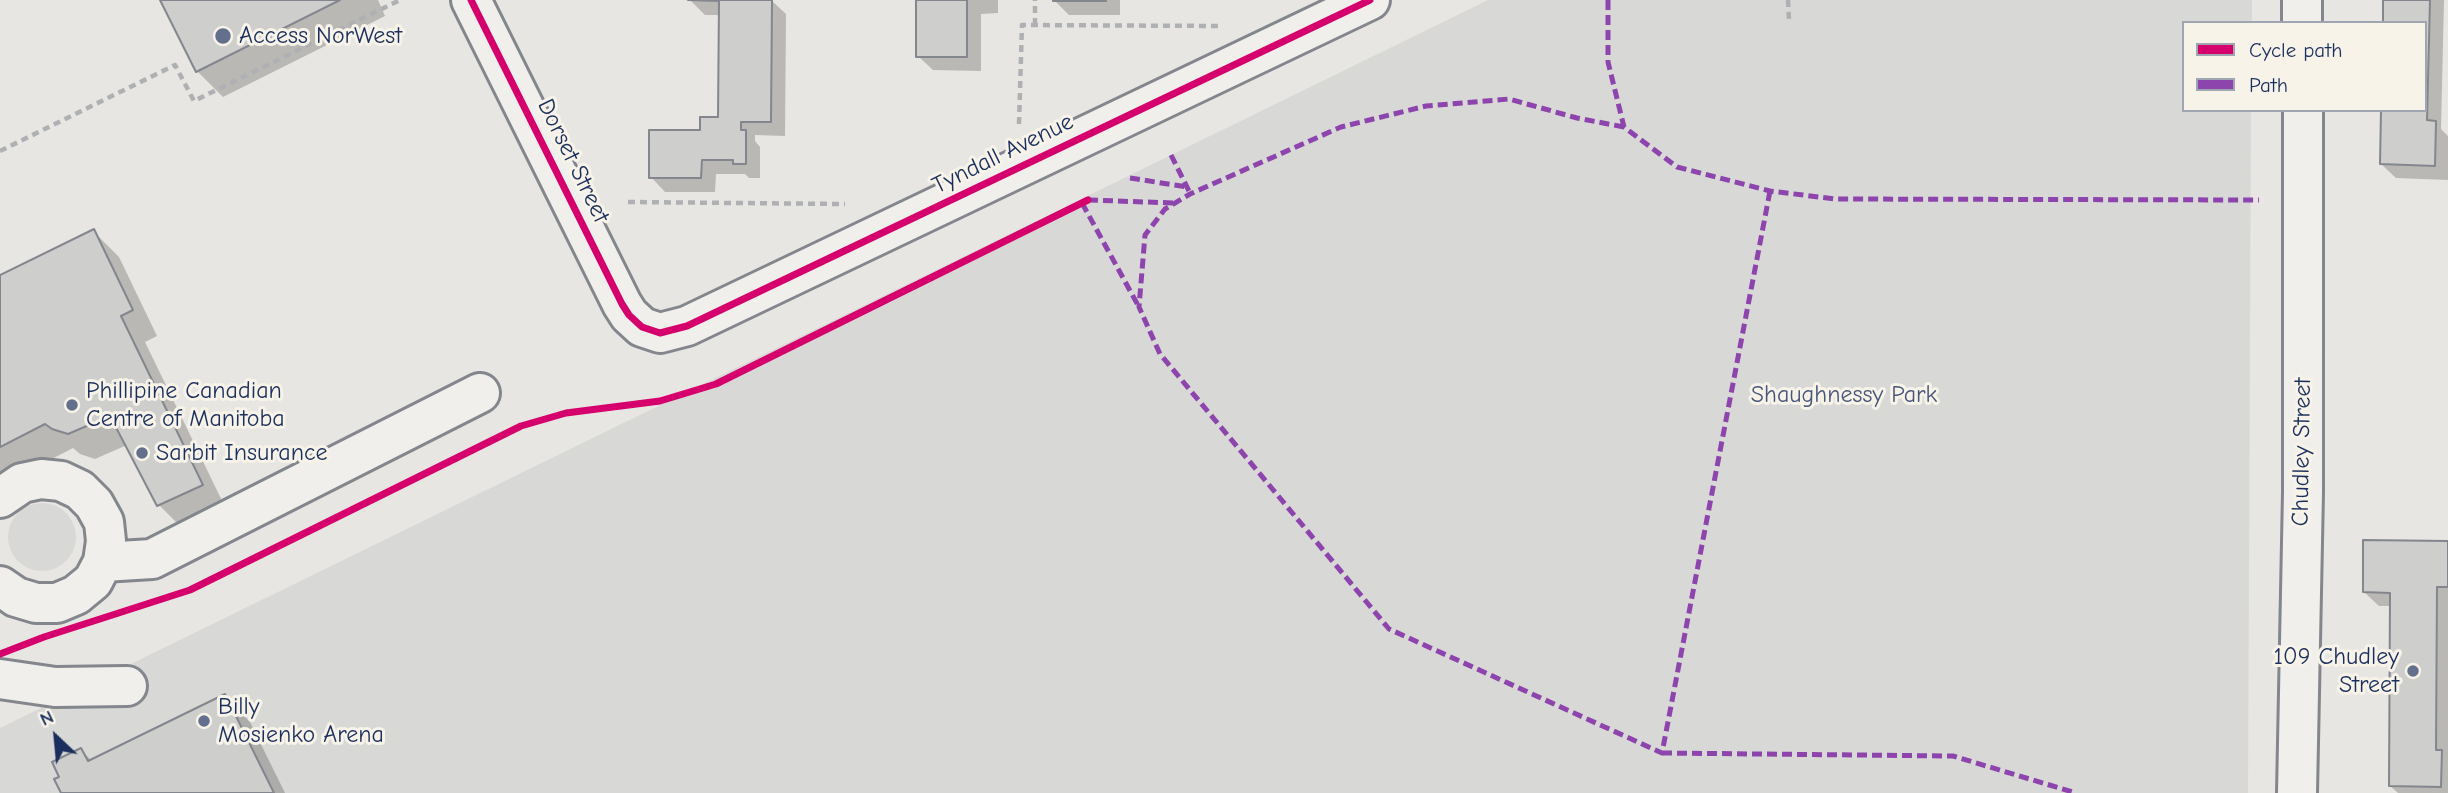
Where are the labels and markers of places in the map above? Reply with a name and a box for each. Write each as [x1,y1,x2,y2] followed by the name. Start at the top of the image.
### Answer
[239,22,402,50] place label: Access NorWest
[213,26,233,46] marker: Access NorWest
[86,377,285,433] place label: Phillipine Canadian Centre of Manitoba
[64,397,80,413] marker: Phillipine Canadian Centre of Manitoba
[156,439,328,467] place label: Sarbit Insurance
[134,445,150,461] marker: Sarbit Insurance
[2274,643,2399,699] place label: 109 Chudley Street
[2405,663,2421,679] marker: 109 Chudley Street
[218,693,384,749] place label: Billy Mosienko Arena
[196,713,212,729] marker: Billy Mosienko Arena

